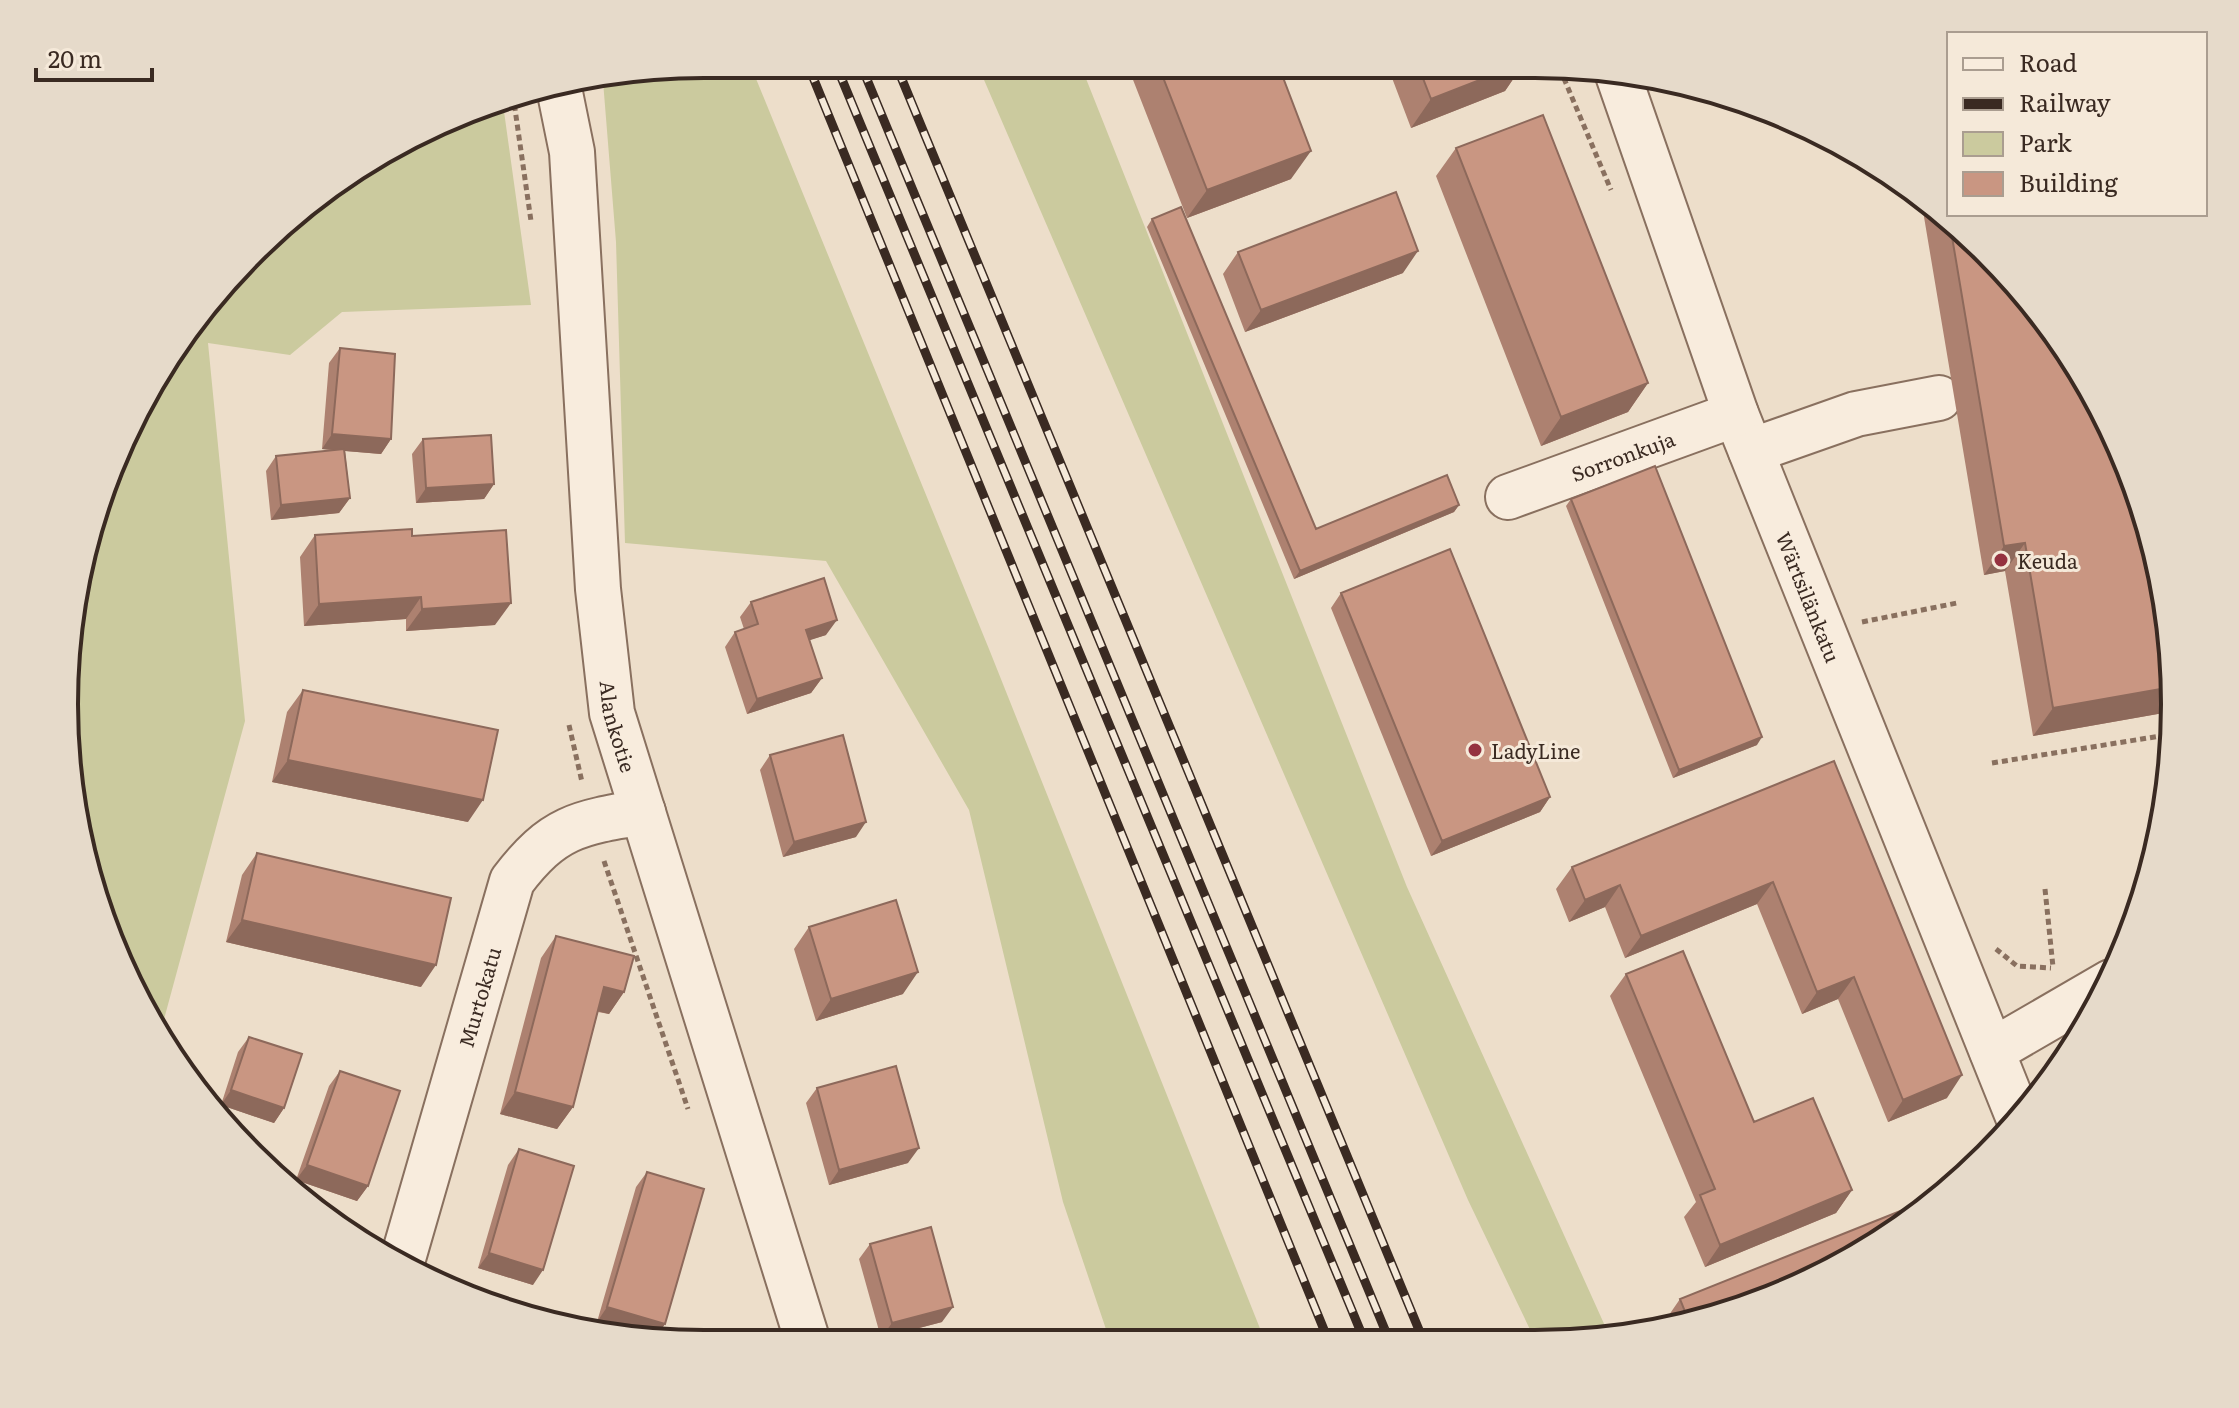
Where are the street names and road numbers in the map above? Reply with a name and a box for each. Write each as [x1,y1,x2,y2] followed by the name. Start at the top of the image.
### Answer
[1567,423,1679,488] street label: Sorronkuja
[1770,527,1849,667] street label: Wärtsilänkatu
[593,679,644,776] street label: Alankotie
[450,943,507,1051] street label: Murtokatu

